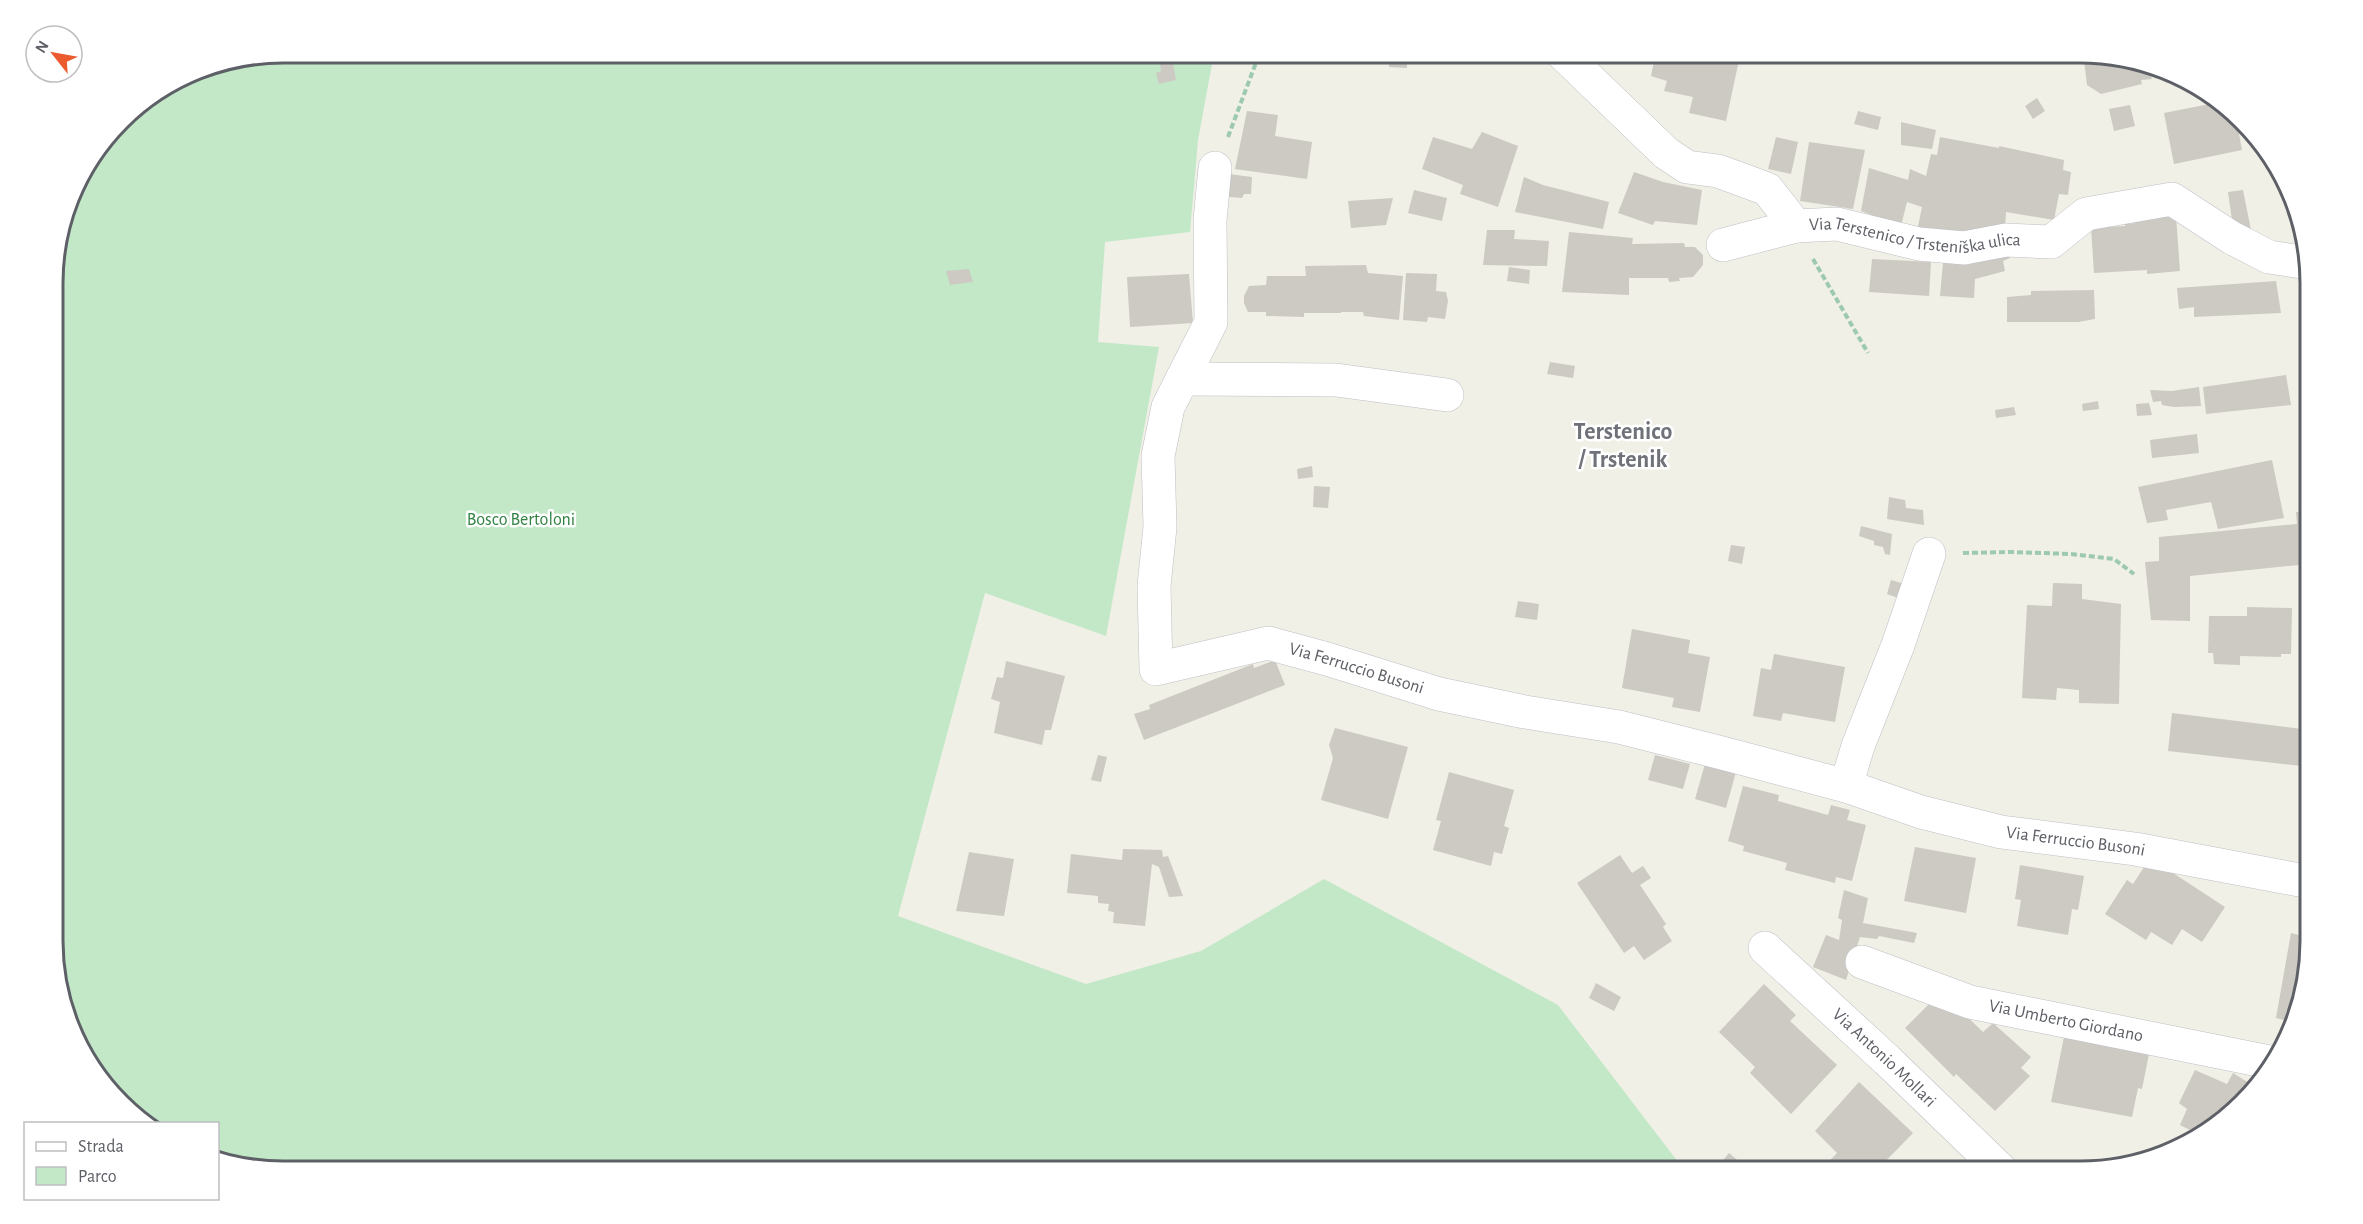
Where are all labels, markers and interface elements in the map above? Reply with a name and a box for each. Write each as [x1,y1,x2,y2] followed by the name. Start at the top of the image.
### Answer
[24,24,84,84] north arrow
[32,38,52,56] text: N
[1808,215,2021,257] street label: Via Terstenico / Trsteniška ulica
[1574,420,1673,472] district label: Terstenico / Trstenik
[467,511,575,529] park label: Bosco Bertoloni
[1287,640,1426,698] street label: Via Ferruccio Busoni
[2005,824,2147,860] street label: Via Ferruccio Busoni
[1987,997,2145,1046] street label: Via Umberto Giordano
[1829,1005,1939,1111] street label: Via Antonio Mollari
[24,1122,219,1200] legend
[78,1138,124,1156] text: Strada
[78,1168,117,1186] text: Parco

